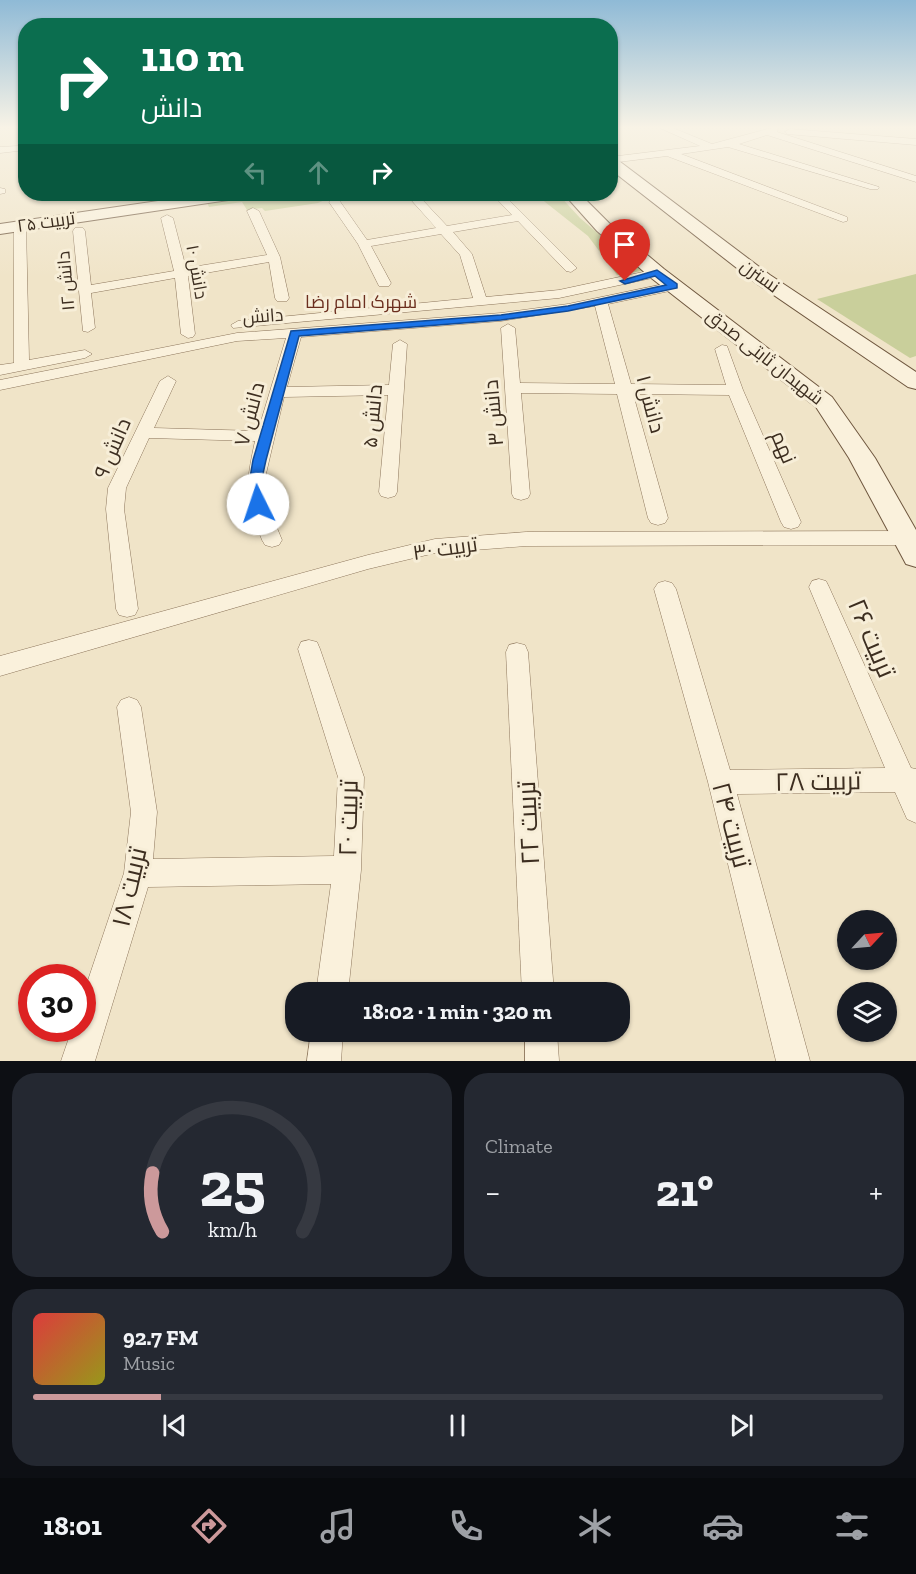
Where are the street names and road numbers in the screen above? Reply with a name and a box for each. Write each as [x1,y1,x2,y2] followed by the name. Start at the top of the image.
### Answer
[16,207,77,237] street label: تربیت ۲۵
[181,243,213,301] street label: دانش ۱۰
[52,250,80,312] street label: دانش ۱۲
[736,254,784,298] street label: نسترن
[242,304,284,328] street label: دانش
[701,304,828,410] street label: شهیدان ثابتی صدق
[630,372,671,436] street label: دانش ۱
[228,379,271,449] street label: دانش ۷
[478,379,509,447] street label: دانش ۳
[357,383,388,449] street label: دانش ۵
[88,414,137,482] street label: دانش ۹
[764,427,802,468] street label: نهم
[411,531,479,565] street label: تربیت ۳۰
[841,594,903,682] street label: تربیت ۲۶
[775,764,862,798] street label: تربیت ۲۸
[331,779,365,857] street label: تربیت ۲۰
[705,779,759,871] street label: تربیت ۲۴
[510,780,546,866] street label: تربیت ۲۲
[104,844,154,930] street label: تربیت ۱۸

